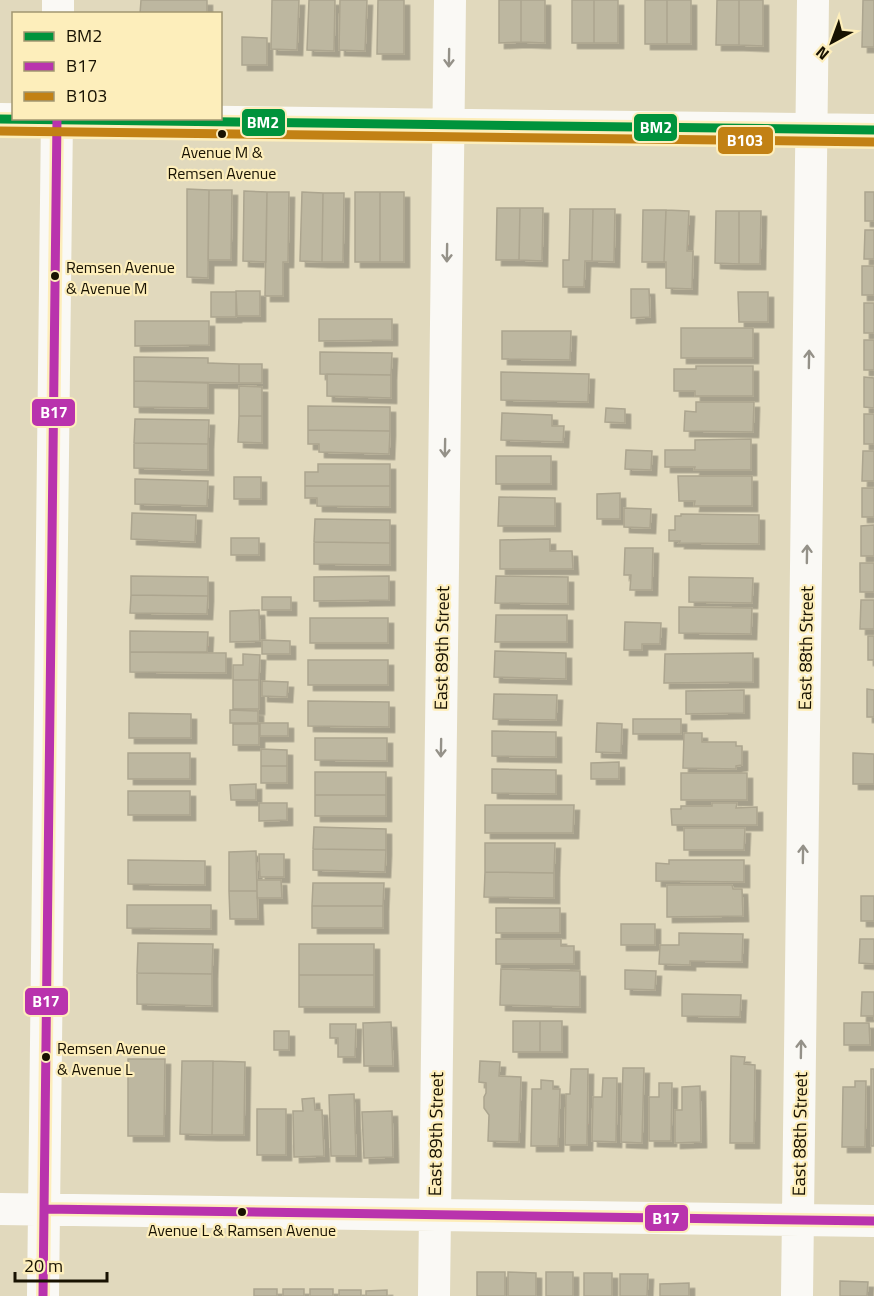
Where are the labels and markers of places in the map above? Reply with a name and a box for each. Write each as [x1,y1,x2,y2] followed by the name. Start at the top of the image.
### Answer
[216,128,228,140] marker: Avenue M & Remsen Avenue
[168,140,276,185] place label: Avenue M & Remsen Avenue
[66,255,175,300] place label: Remsen Avenue & Avenue M
[49,270,61,282] marker: Remsen Avenue & Avenue M
[57,1036,166,1081] place label: Remsen Avenue & Avenue L
[40,1051,52,1063] marker: Remsen Avenue & Avenue L
[236,1206,248,1218] marker: Avenue L & Ramsen Avenue
[148,1218,336,1242] place label: Avenue L & Ramsen Avenue

